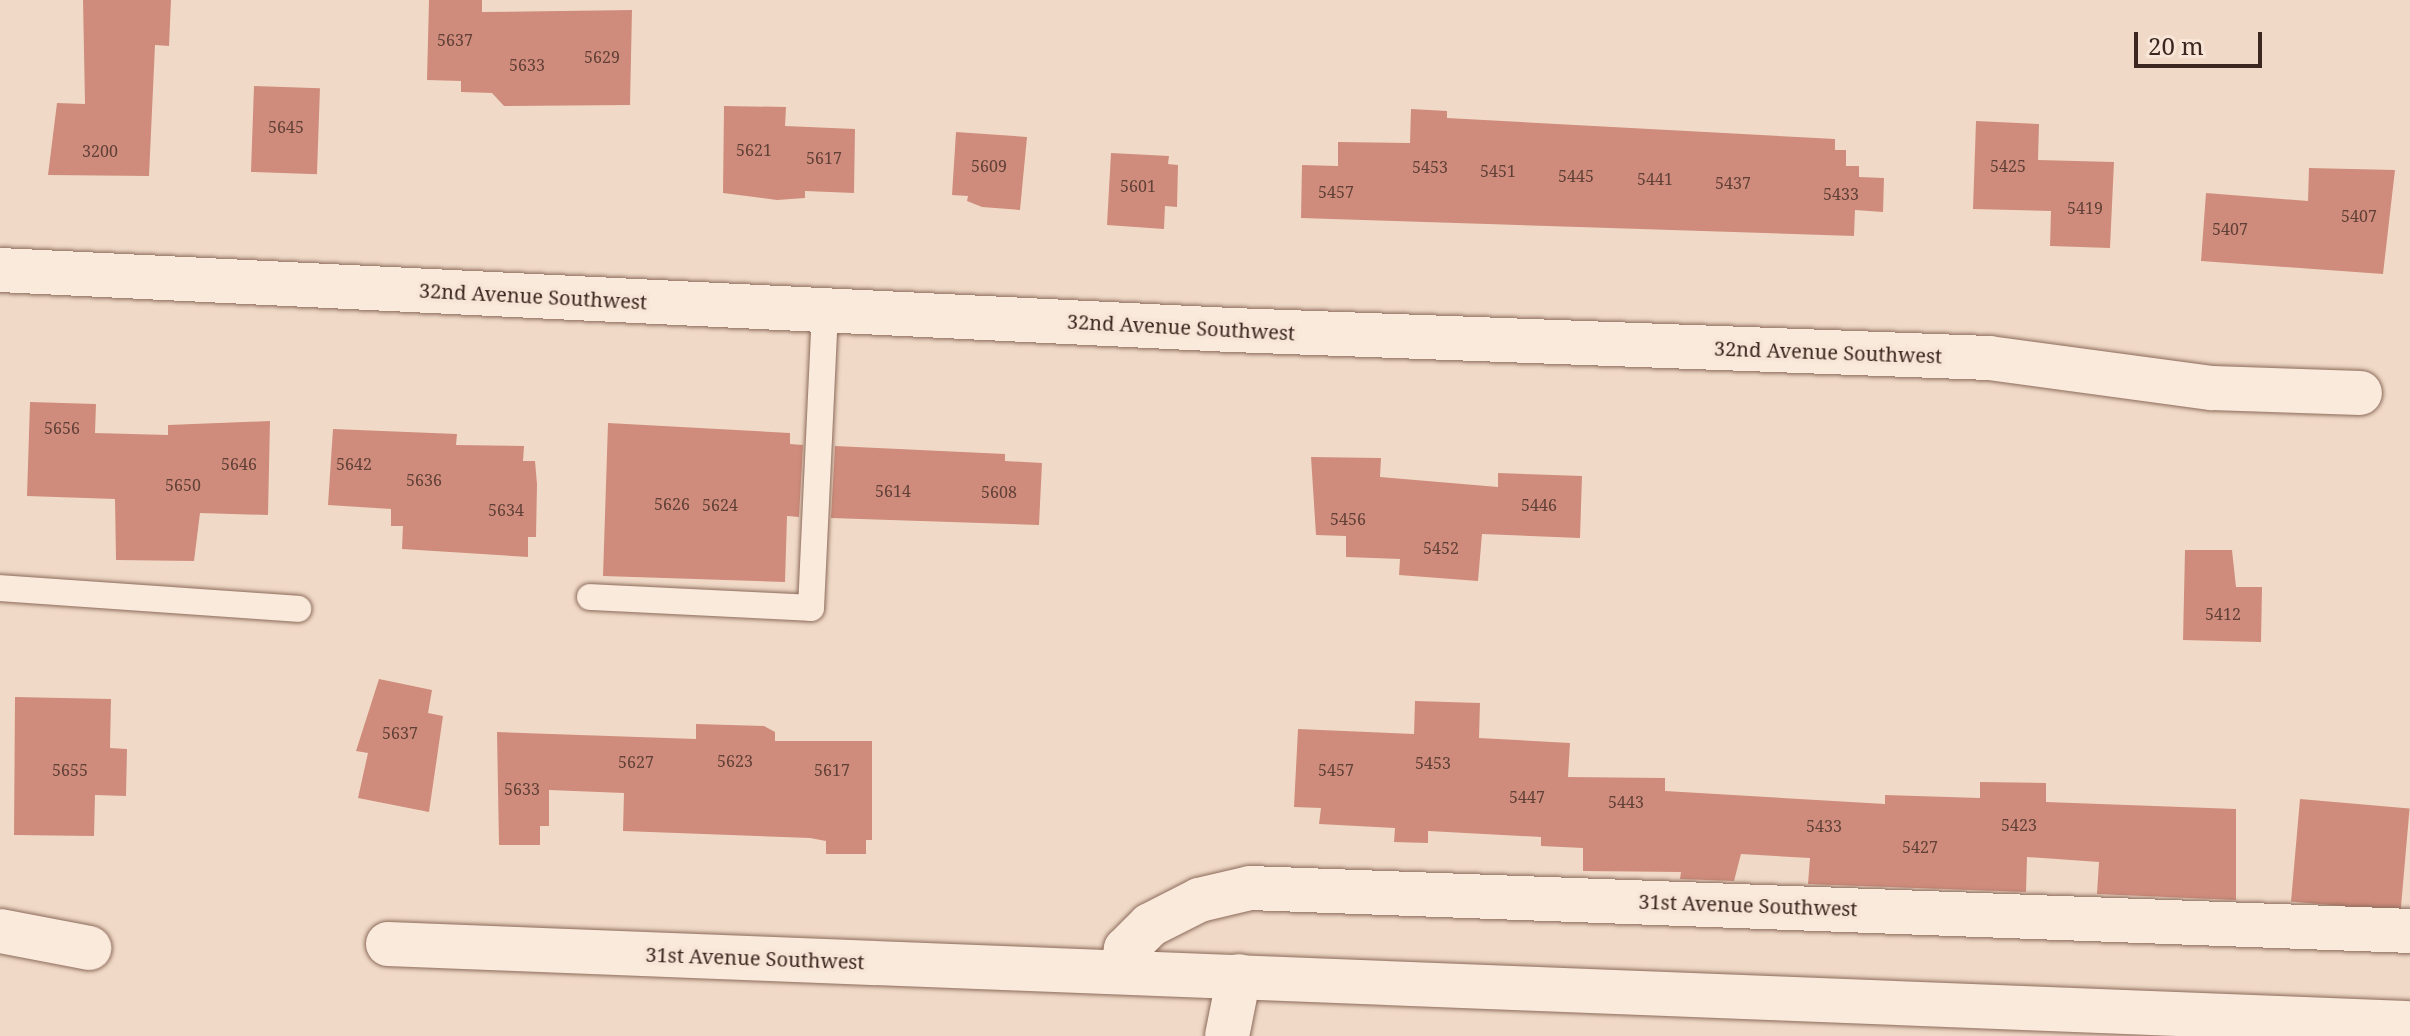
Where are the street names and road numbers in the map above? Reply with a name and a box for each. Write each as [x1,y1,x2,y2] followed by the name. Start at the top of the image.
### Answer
[418,278,648,314] street label: 32nd Avenue Southwest
[1066,309,1296,345] street label: 32nd Avenue Southwest
[1714,336,1942,368] street label: 32nd Avenue Southwest
[1638,889,1858,921] street label: 31st Avenue Southwest
[645,942,865,974] street label: 31st Avenue Southwest

